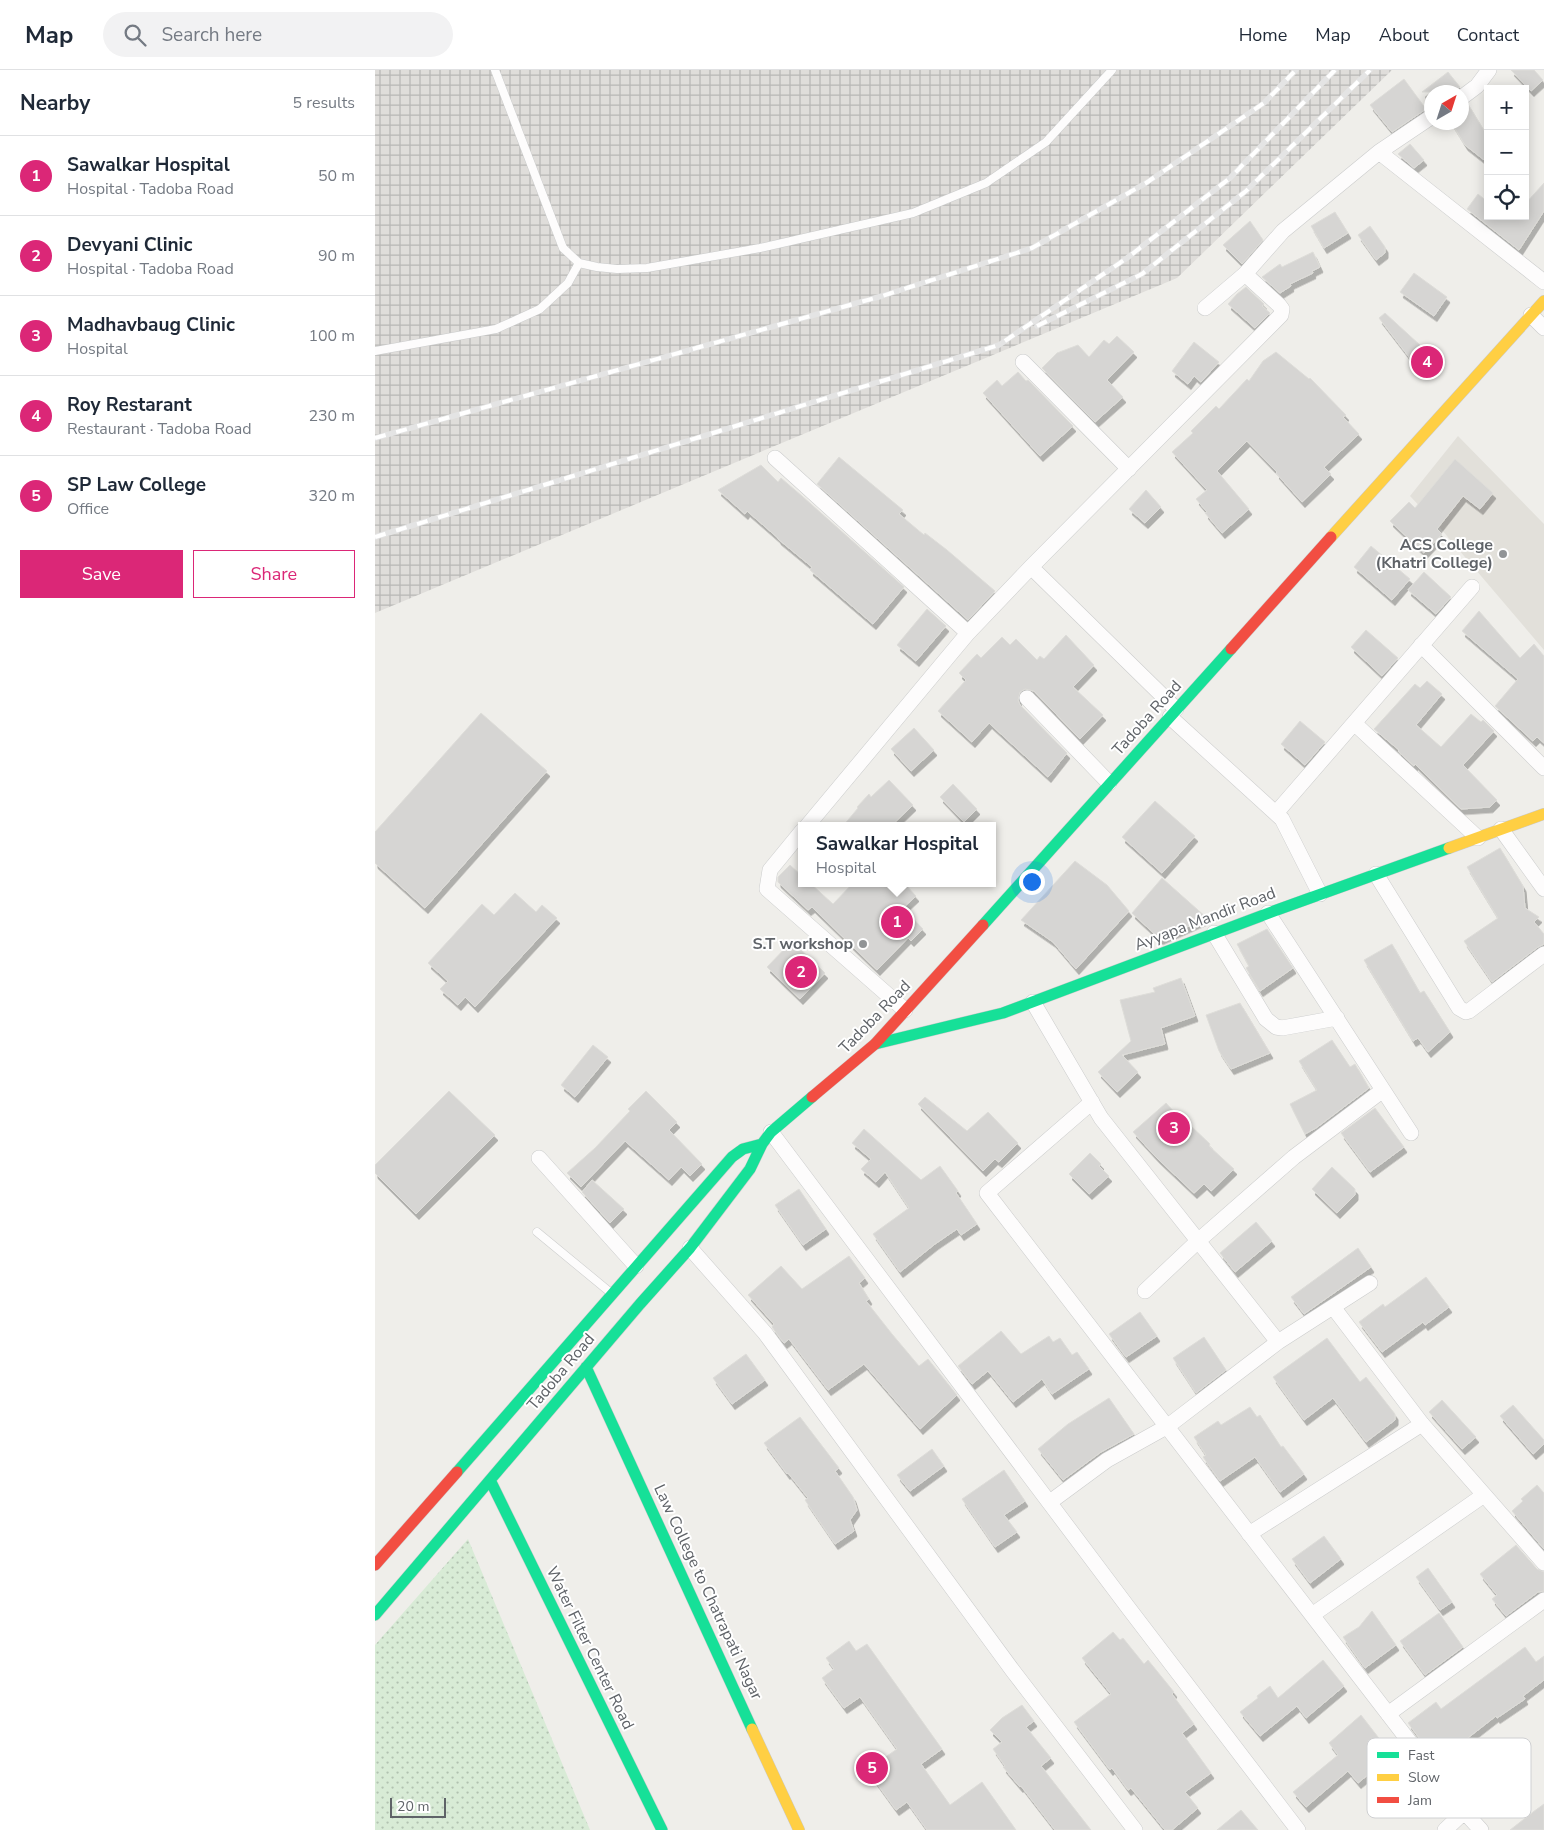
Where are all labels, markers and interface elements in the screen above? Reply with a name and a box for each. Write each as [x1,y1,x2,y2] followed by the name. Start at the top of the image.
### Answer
[103,12,453,57] search box
[25,19,73,51] text: Map
[121,21,149,49] icon: search
[161,22,262,48] text: Search here
[1239,23,1287,47] text: Home
[1315,23,1351,47] text: Map
[1379,23,1429,47] text: About
[1457,23,1519,47] text: Contact
[1424,85,1469,130] north arrow
[1484,85,1529,220] map controls
[1484,85,1529,130] button: +
[20,89,90,117] text: Nearby
[293,92,355,114] text: 5 results
[1484,130,1529,175] button: −
[67,152,230,178] text: Sawalkar Hospital
[31,165,41,187] text: 1
[318,165,355,187] text: 50 m
[1484,175,1529,220] button: locate
[67,178,234,200] text: Hospital · Tadoba Road
[67,232,192,258] text: Devyani Clinic
[31,245,41,267] text: 2
[318,245,355,267] text: 90 m
[67,258,234,280] text: Hospital · Tadoba Road
[67,312,235,338] text: Madhavbaug Clinic
[31,325,41,347] text: 3
[308,325,355,347] text: 100 m
[67,338,128,360] text: Hospital
[1411,343,1443,381] pin: 4
[67,392,192,418] text: Roy Restarant
[31,405,41,427] text: 4
[308,405,355,427] text: 230 m
[67,418,252,440] text: Restaurant · Tadoba Road
[67,472,206,498] text: SP Law College
[31,485,41,507] text: 5
[308,485,355,507] text: 320 m
[67,498,109,520] text: Office
[1375,534,1493,574] place label: ACS College (Khatri College)
[1497,548,1509,560] marker: ACS College (Khatri College)
[20,550,183,598] button: Save
[193,550,355,598] button: Share
[1107,676,1187,760] street label: Tadoba Road
[798,822,996,887] popup
[816,831,978,857] text: Sawalkar Hospital
[816,857,876,879] text: Hospital
[1019,869,1045,895] your location
[1131,882,1279,956] street label: Ayyapa Mandir Road
[881,903,913,941] pin: 1
[752,933,853,955] place label: S.T workshop
[857,938,869,950] marker: S.T workshop
[785,953,817,991] pin: 2
[834,975,916,1059] street label: Tadoba Road
[1158,1109,1190,1147] pin: 3
[522,1329,600,1415] street label: Tadoba Road
[648,1481,768,1704] street label: Law College to Chatrapati Nagar
[541,1563,639,1733] street label: Water Filter Center Road
[1367,1738,1531,1818] legend
[1408,1746,1434,1765] text: Fast
[856,1749,888,1787] pin: 5
[1408,1768,1440,1787] text: Slow
[1407,1791,1432,1810] text: Jam
[390,1795,446,1818] scale bar
[397,1797,429,1816] text: 20 m

